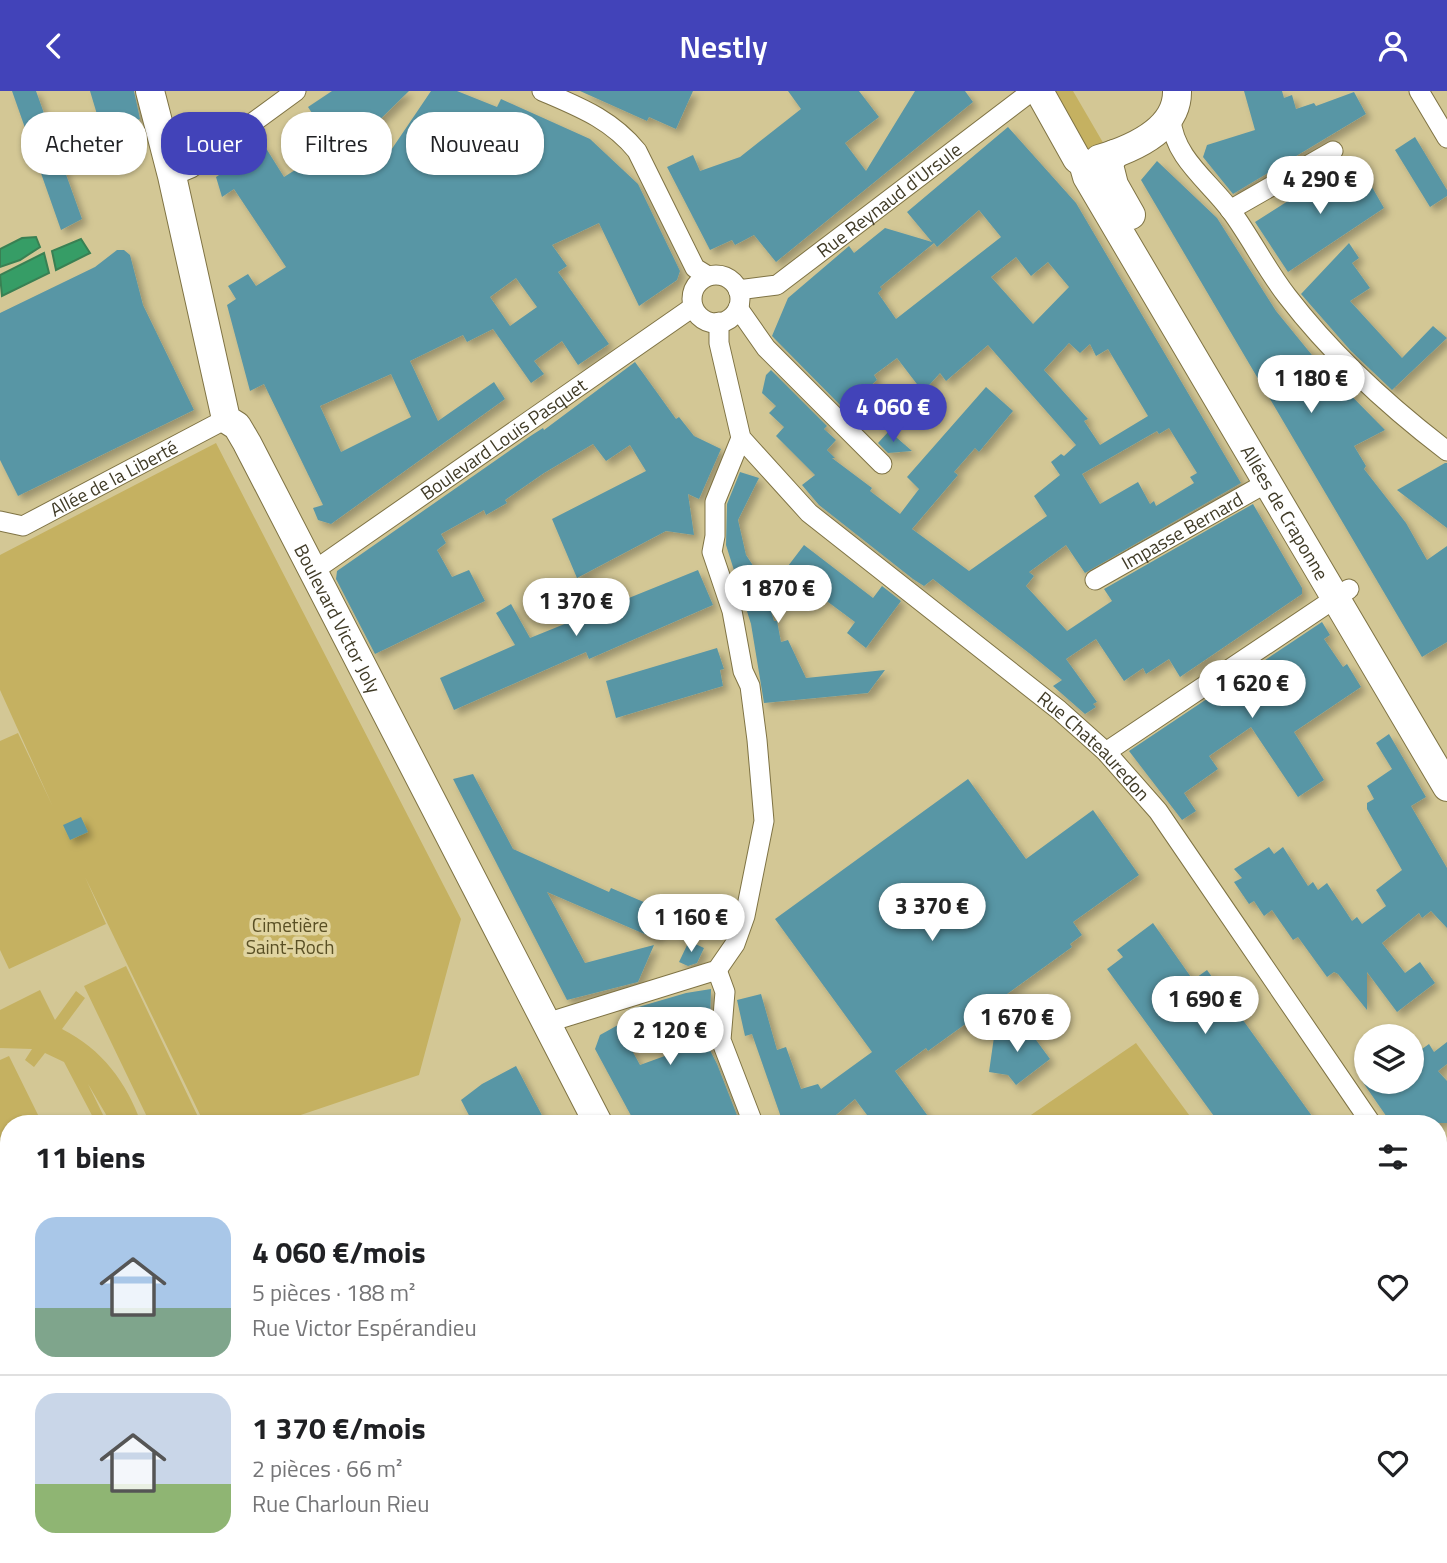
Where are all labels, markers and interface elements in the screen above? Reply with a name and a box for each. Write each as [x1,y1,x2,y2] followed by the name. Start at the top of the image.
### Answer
[679,22,768,70] text: Nestly
[35,27,73,65] icon: back
[1374,27,1412,65] icon: person
[21,112,147,175] chip: Acheter
[161,112,267,175] chip: Louer
[281,112,392,175] chip: Filtres
[406,112,544,175] chip: Nouveau
[810,135,967,264] street label: Rue Reynaud d'Ursule
[1255,157,1385,216] pin: 4 290 €
[1283,161,1357,196] text: 4 290 €
[1246,355,1376,415] pin: 1 180 €
[1274,360,1348,395] text: 1 180 €
[414,370,592,507] street label: Boulevard Louis Pasquet
[828,385,958,444] pin: 4 060 €
[856,389,930,424] text: 4 060 €
[44,432,183,524] street label: Allée de la Liberté
[1234,439,1337,585] street label: Allées de Craponne
[1116,484,1248,576] street label: Impasse Bernard
[287,538,389,698] street label: Boulevard Victor Joly
[713,566,843,625] pin: 1 870 €
[741,570,815,605] text: 1 870 €
[511,579,641,638] pin: 1 370 €
[539,583,613,618] text: 1 370 €
[1187,661,1317,720] pin: 1 620 €
[1215,665,1289,700] text: 1 620 €
[1032,683,1157,807] street label: Rue Chateauredon
[867,883,997,943] pin: 3 370 €
[895,888,969,923] text: 3 370 €
[626,895,756,954] pin: 1 160 €
[654,899,728,934] text: 1 160 €
[246,910,334,961] park label: Cimetière Saint-Roch
[1140,977,1270,1036] pin: 1 690 €
[1168,981,1242,1016] text: 1 690 €
[952,995,1082,1054] pin: 1 670 €
[980,999,1054,1034] text: 1 670 €
[605,1007,735,1067] pin: 2 120 €
[633,1012,707,1047] text: 2 120 €
[1354,1024,1424,1094] map controls
[1354,1024,1424,1094] button: layers
[35,1134,145,1180] text: 11 biens
[1374,1138,1412,1176] icon: filters
[252,1229,426,1275] text: 4 060 €/mois
[91,1245,175,1329] icon: home
[1374,1268,1412,1306] icon: heart
[252,1275,415,1310] text: 5 pièces · 188 m²
[252,1310,477,1345] text: Rue Victor Espérandieu
[252,1405,426,1451] text: 1 370 €/mois
[91,1421,175,1505] icon: home
[1374,1444,1412,1482] icon: heart
[252,1451,403,1486] text: 2 pièces · 66 m²
[252,1486,429,1521] text: Rue Charloun Rieu

